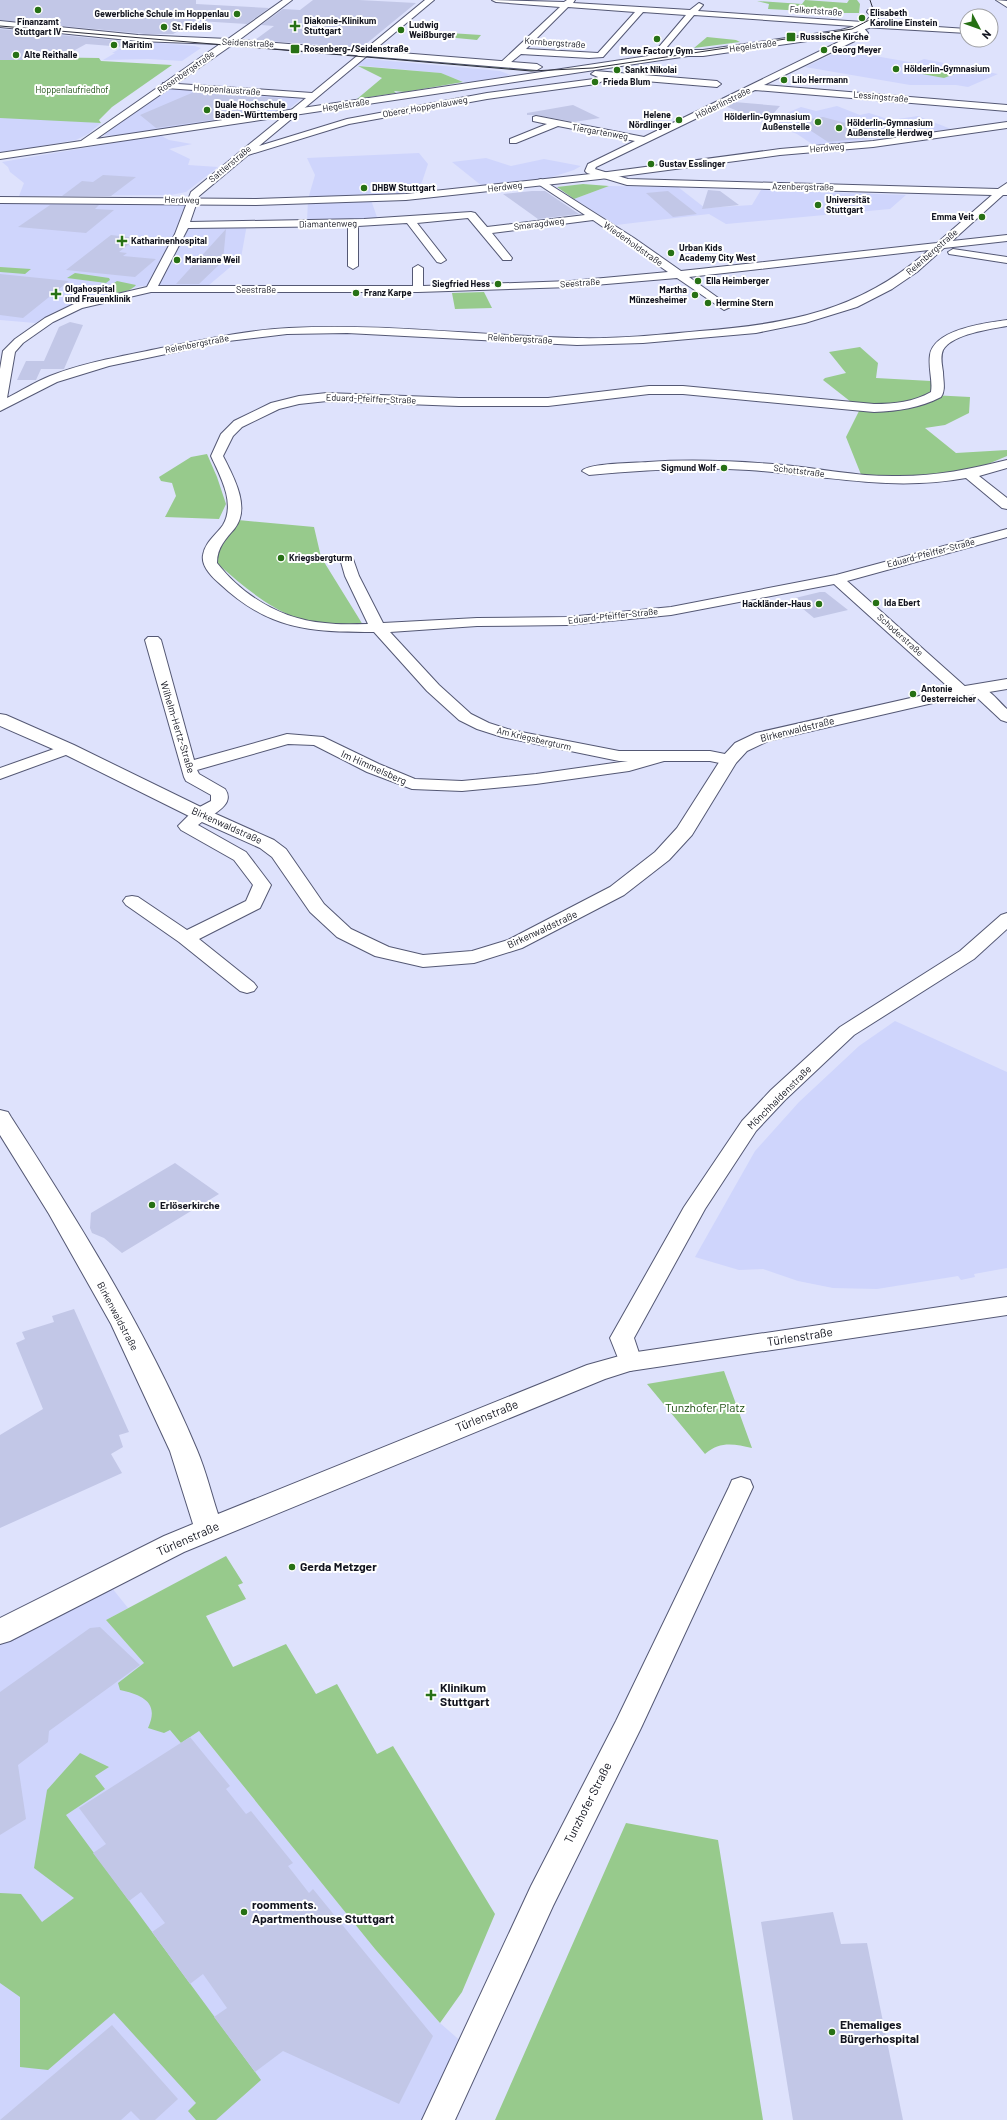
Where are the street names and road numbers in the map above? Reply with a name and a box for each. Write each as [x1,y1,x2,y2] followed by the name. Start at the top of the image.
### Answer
[789,3,843,18] street label: Falkertstraße
[524,35,586,50] street label: Kornbergstraße
[222,36,275,49] street label: Seidenstraße
[729,37,777,54] street label: Hegelstraße
[155,48,217,95] street label: Rosenbergstraße
[193,82,261,97] street label: Hoppenlaustraße
[693,84,752,121] street label: Hölderlinstraße
[853,89,909,104] street label: Lessingstraße
[382,94,468,119] street label: Oberer Hoppenlauweg
[322,95,370,114] street label: Hegelstraße
[571,121,629,142] street label: Tiergartenweg
[809,140,845,154] street label: Herdweg
[206,143,253,184] street label: Sattlerstraße
[487,179,523,194] street label: Herdweg
[772,180,834,193] street label: Azenbergstraße
[165,194,200,205] street label: Herdweg
[513,215,565,232] street label: Smaragdweg
[299,217,357,230] street label: Diamantenweg
[601,219,665,268] street label: Wiederholdstraße
[904,226,960,277] street label: Relenbergstraße
[560,276,601,289] street label: Seestraße
[236,284,276,295] street label: Seestraße
[487,331,553,346] street label: Relenbergstraße
[164,332,230,355] street label: Relenbergstraße
[326,391,417,406] street label: Eduard-Pfeiffer-Straße
[773,462,825,479] street label: Schottstraße
[886,535,976,570] street label: Eduard-Pfeiffer-Straße
[567,605,659,626] street label: Eduard-Pfeiffer-Straße
[875,611,926,658] street label: Schoderstraße
[158,680,198,774] street label: Wilhelm-Hertz-Straße
[759,714,835,744] street label: Birkenwaldstraße
[496,725,572,752] street label: Am Kriegsbergturm
[339,747,409,787] street label: Im Himmelsberg
[190,804,264,846] street label: Birkenwaldstraße
[505,908,579,950] street label: Birkenwaldstraße
[745,1063,813,1131] street label: Mönchhaldenstraße
[95,1280,141,1352] street label: Birkenwaldstraße
[766,1324,834,1348] street label: Türlenstraße
[453,1396,520,1434] street label: Türlenstraße
[154,1518,221,1558] street label: Türlenstraße
[561,1760,614,1845] street label: Tunzhofer Straße

